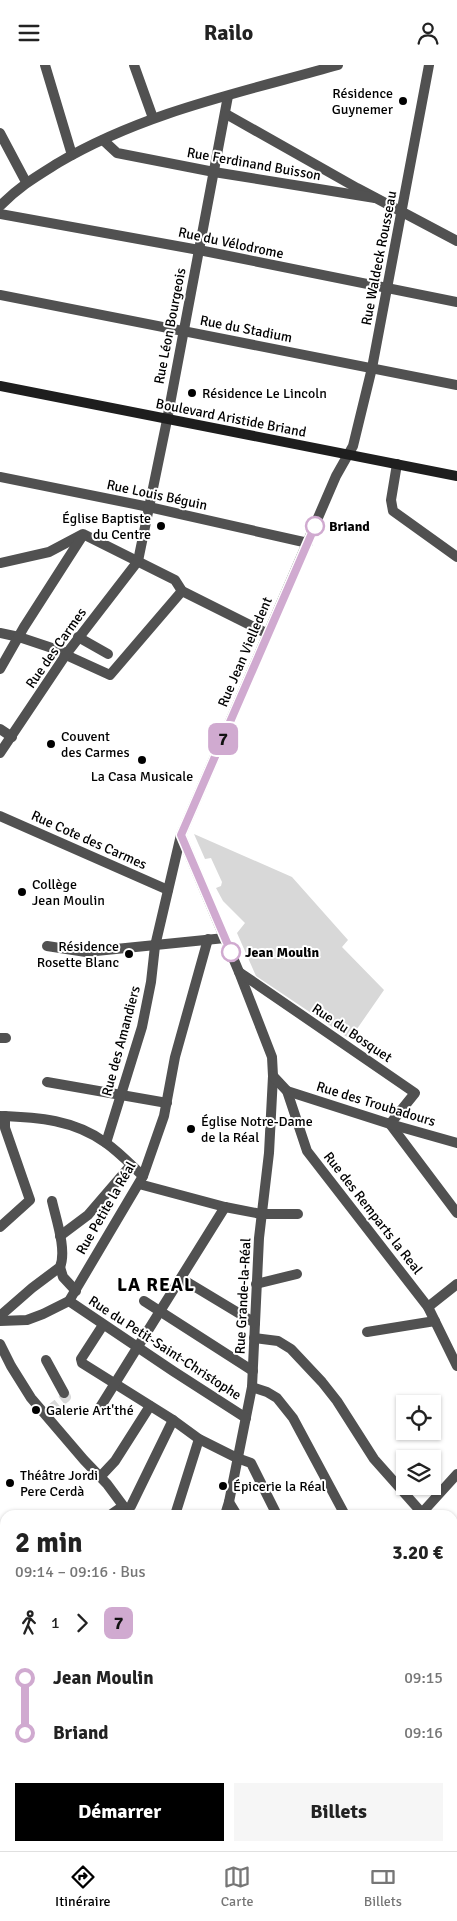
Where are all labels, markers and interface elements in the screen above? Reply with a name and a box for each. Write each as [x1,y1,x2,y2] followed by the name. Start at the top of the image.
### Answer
[15,19,43,47] icon: menu
[204,19,253,46] text: Railo
[414,19,442,47] icon: person
[332,85,394,118] place label: Résidence Guynemer
[397,95,409,107] marker: Résidence Guynemer
[186,144,322,184] street label: Rue Ferdinand Buisson
[358,189,400,327] street label: Rue Waldeck Rousseau
[177,224,285,262] street label: Rue du Vélodrome
[150,267,190,385] street label: Rue Léon Bourgeois
[198,312,294,346] street label: Rue du Stadium
[202,385,327,402] place label: Résidence Le Lincoln
[186,387,198,399] marker: Résidence Le Lincoln
[154,395,308,441] street label: Boulevard Aristide Briand
[105,476,209,514] street label: Rue Louis Béguin
[62,510,151,543] place label: Église Baptiste du Centre
[305,516,325,536] marker: Briand
[329,518,370,535] place label: Briand
[155,520,167,532] marker: Église Baptiste du Centre
[214,594,276,709] street label: Rue Jean Vielledent
[22,604,90,692] street label: Rue des Carmes
[207,723,239,755] line badge: 7
[61,728,130,761] place label: Couvent des Carmes
[218,728,228,750] text: 7
[45,738,57,750] marker: Couvent des Carmes
[136,754,148,766] marker: La Casa Musicale
[91,768,193,785] place label: La Casa Musicale
[29,807,149,873] street label: Rue Cote des Carmes
[32,876,105,909] place label: Collège Jean Moulin
[16,886,28,898] marker: Collège Jean Moulin
[37,938,119,971] place label: Résidence Rosette Blanc
[221,942,241,962] marker: Jean Moulin
[245,944,320,961] place label: Jean Moulin
[123,948,135,960] marker: Résidence Rosette Blanc
[98,984,144,1098] street label: Rue des Amandiers
[309,1000,395,1066] street label: Rue du Bosquet
[314,1078,438,1130] street label: Rue des Troubadours
[201,1113,313,1146] place label: Église Notre-Dame de la Réal
[185,1123,197,1135] marker: Église Notre-Dame de la Réal
[320,1148,426,1278] street label: Rue des Remparts la Real
[72,1158,140,1258] street label: Rue Petite la Réal
[231,1237,255,1355] street label: Rue Grande-la-Réal
[117,1273,195,1297] district label: LA REAL
[85,1292,245,1404] street label: Rue du Petit-Saint-Christophe
[396,1395,441,1495] map controls
[396,1395,441,1440] button: locate
[46,1402,134,1419] place label: Galerie Art'thé
[30,1404,42,1416] marker: Galerie Art'thé
[396,1450,441,1495] button: layers
[20,1467,98,1500] place label: Théâtre Jordi Pere Cerdà
[4,1477,16,1489] marker: Théâtre Jordi Pere Cerdà
[233,1478,326,1495] place label: Épicerie la Réal
[217,1480,229,1492] marker: Épicerie la Réal
[15,1526,83,1560] text: 2 min
[392,1541,443,1565] text: 3.20 €
[15,1562,146,1582] text: 09:14 – 09:16 · Bus
[15,1609,43,1637] icon: walk
[68,1609,96,1637] icon: forward
[114,1612,123,1634] text: 7
[51,1613,60,1633] text: 1
[53,1666,154,1690] text: Jean Moulin
[404,1668,443,1688] text: 09:15
[53,1721,109,1745] text: Briand
[404,1723,443,1743] text: 09:16
[15,1783,224,1841] button: Démarrer
[234,1783,443,1841] button: Billets
[55,1863,111,1910] tab: Itinéraire
[221,1863,253,1910] tab: Carte
[364,1863,402,1910] tab: Billets

